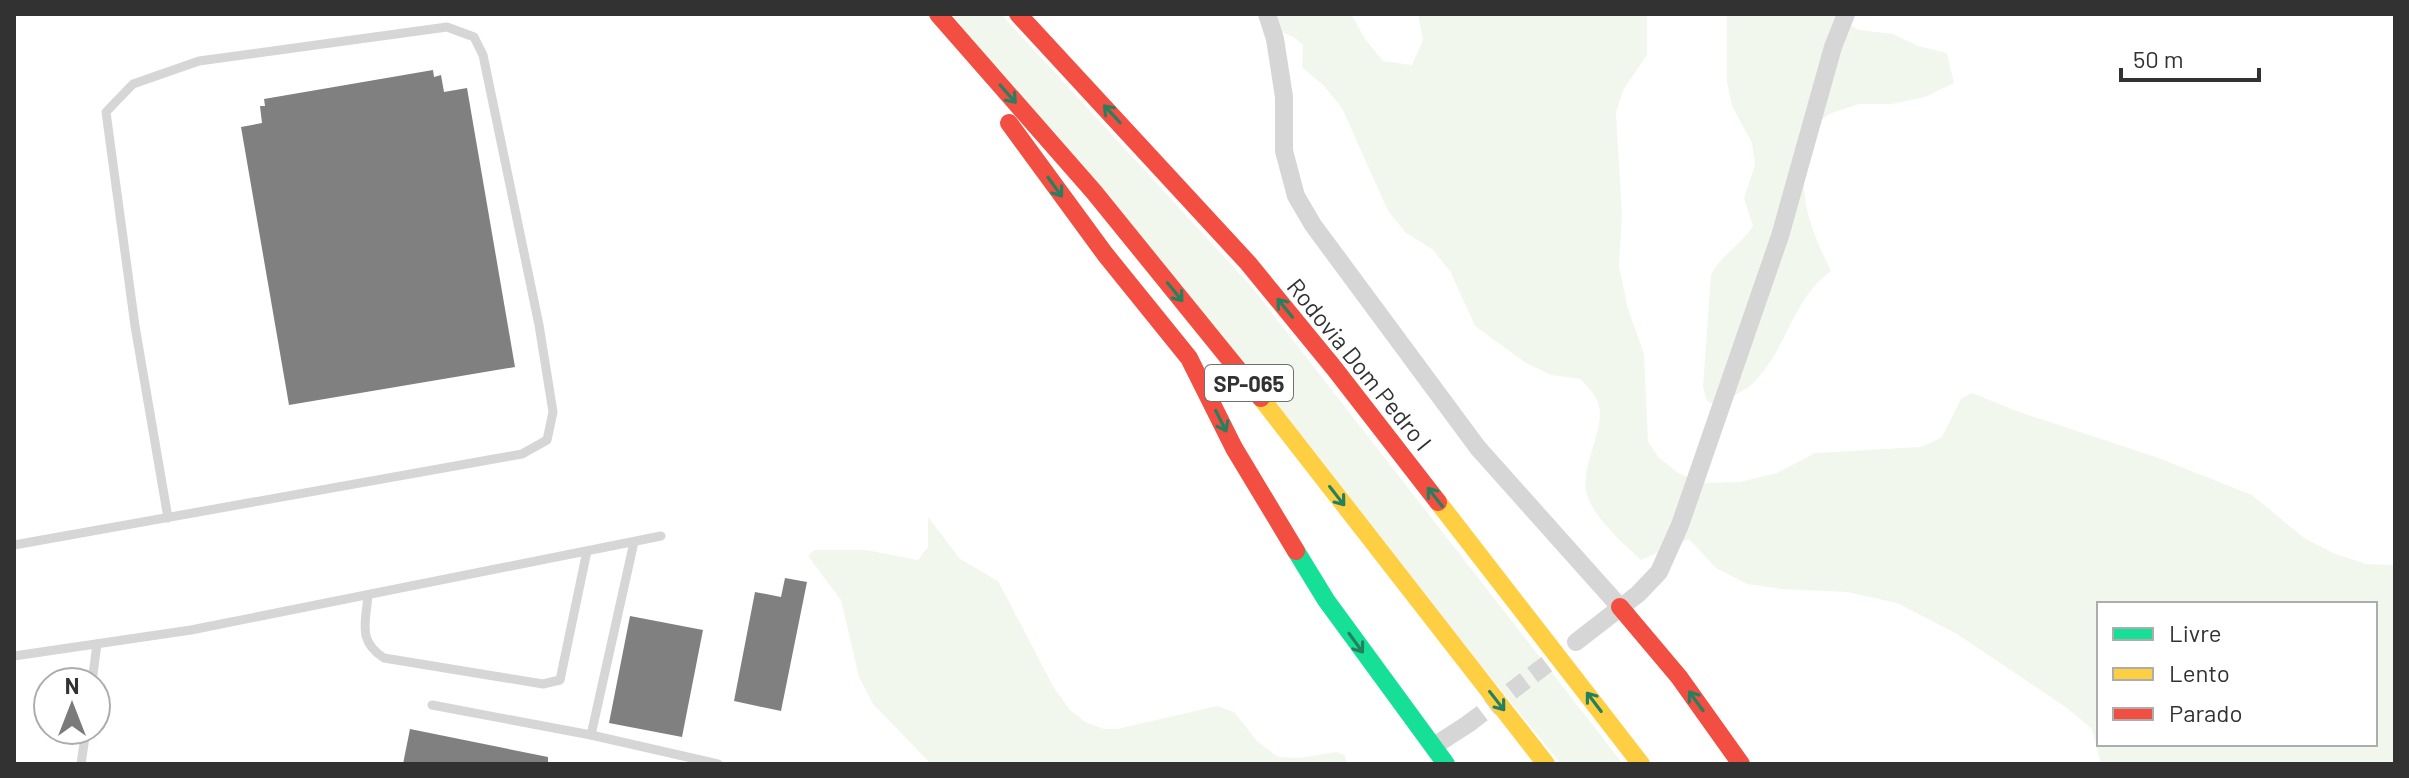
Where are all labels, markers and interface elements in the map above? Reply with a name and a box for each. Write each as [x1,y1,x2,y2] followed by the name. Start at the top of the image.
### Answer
[2121,32,2259,82] scale bar
[2133,44,2184,73] text: 50 m
[998,83,1016,103] one-way arrow
[1102,104,1121,124] one-way arrow
[1047,176,1064,197] one-way arrow
[1282,272,1438,456] street label: Rodovia Dom Pedro I
[1167,281,1184,302] one-way arrow
[1276,298,1294,318] one-way arrow
[1205,365,1293,401] road number: SP-065
[1213,409,1229,433] one-way arrow
[1329,485,1346,506] one-way arrow
[1426,487,1443,508] one-way arrow
[2097,602,2377,746] legend
[2169,618,2222,647] text: Livre
[1348,632,1365,653] one-way arrow
[2169,658,2230,687] text: Lento
[32,666,112,746] north arrow
[65,672,79,698] text: N
[1488,690,1505,711] one-way arrow
[1688,690,1704,712] one-way arrow
[1585,692,1602,713] one-way arrow
[2169,698,2243,727] text: Parado

